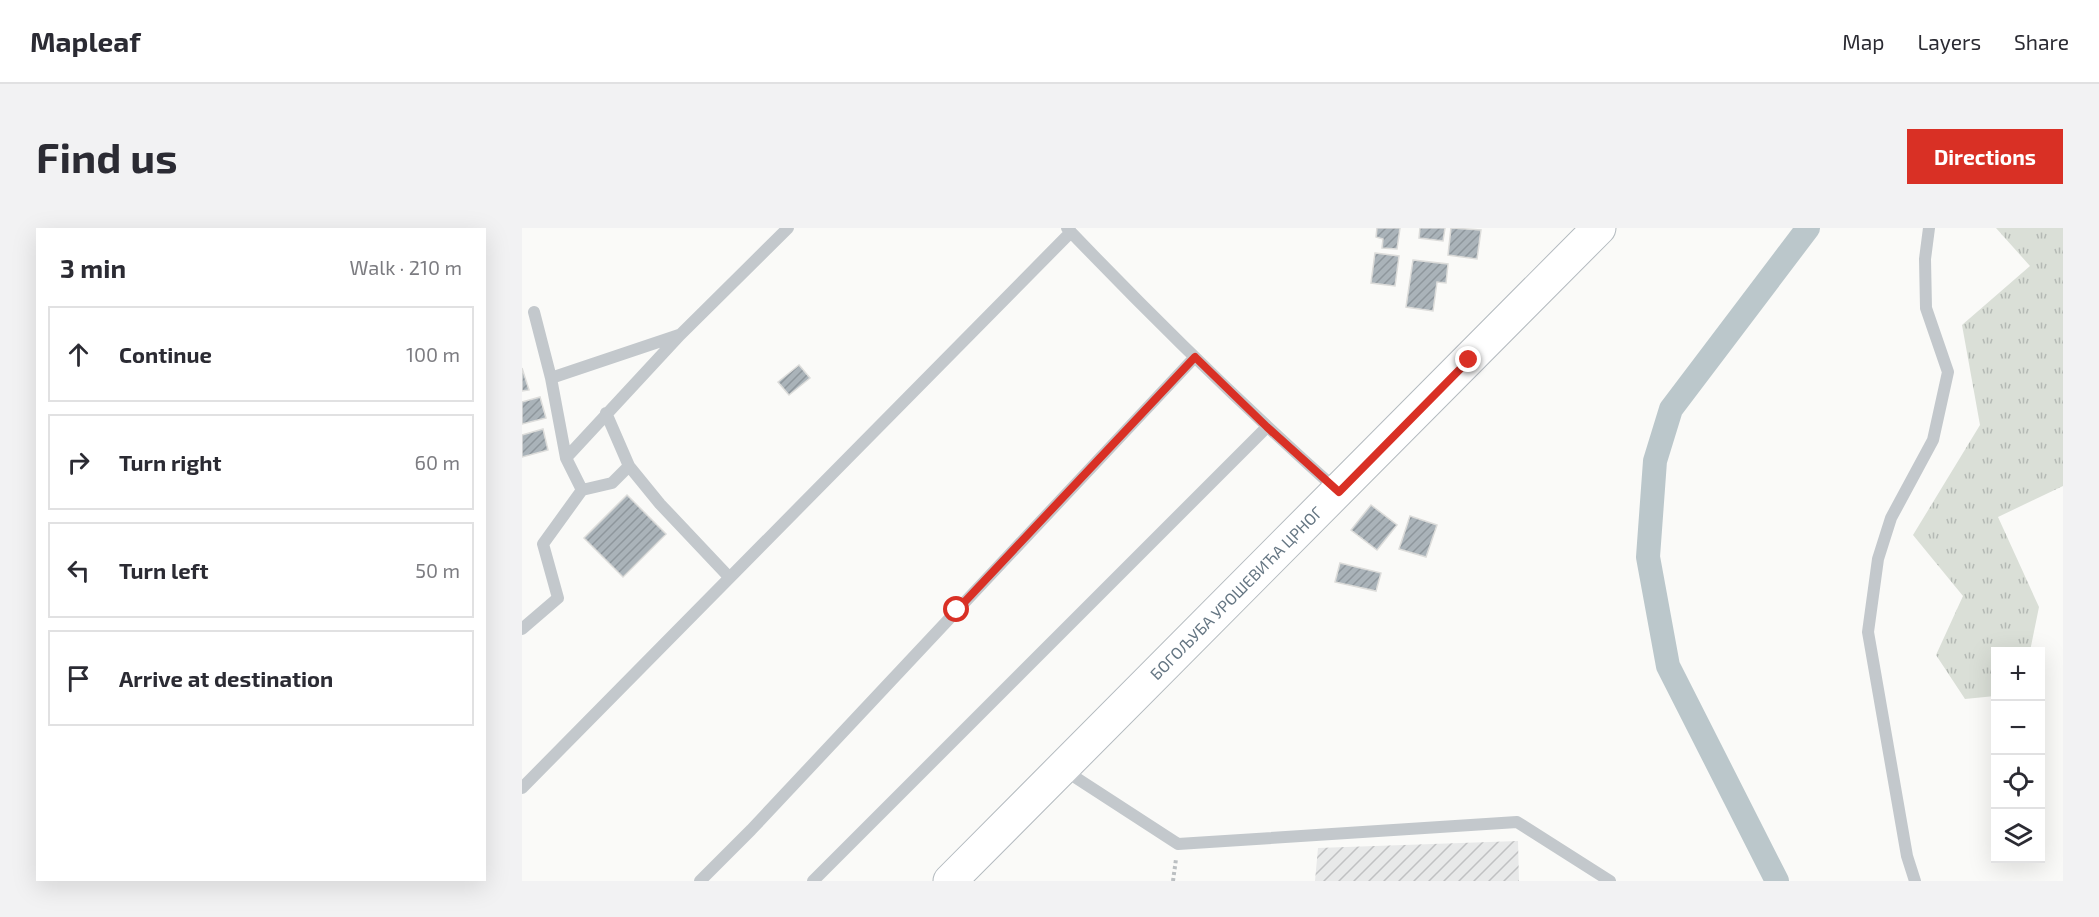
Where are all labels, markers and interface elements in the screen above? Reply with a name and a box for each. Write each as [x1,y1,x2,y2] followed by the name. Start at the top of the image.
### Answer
[30,24,141,58] text: Mapleaf
[1842,29,1884,54] text: Map
[1917,29,1981,54] text: Layers
[2014,29,2069,54] text: Share
[1907,129,2063,184] button: Directions
[36,131,178,181] text: Find us
[60,252,126,283] text: 3 min
[350,255,462,279] text: Walk · 210 m
[62,338,95,371] icon: ahead
[119,341,212,367] text: Continue
[406,342,460,366] text: 100 m
[1455,346,1481,372] route end
[62,446,95,479] icon: right
[119,449,221,475] text: Turn right
[415,450,460,474] text: 60 m
[1146,502,1326,683] street label: БОГОЉУБА УРОШЕВИЋА ЦРНОГ
[62,554,95,587] icon: left
[119,557,208,583] text: Turn left
[415,558,460,582] text: 50 m
[943,596,969,622] route start
[1991,647,2045,863] map controls
[1991,647,2045,701] button: +
[62,662,95,695] icon: arrive
[119,665,333,691] text: Arrive at destination
[1991,701,2045,755] button: −
[1991,755,2045,809] button: locate
[1991,809,2045,863] button: layers

